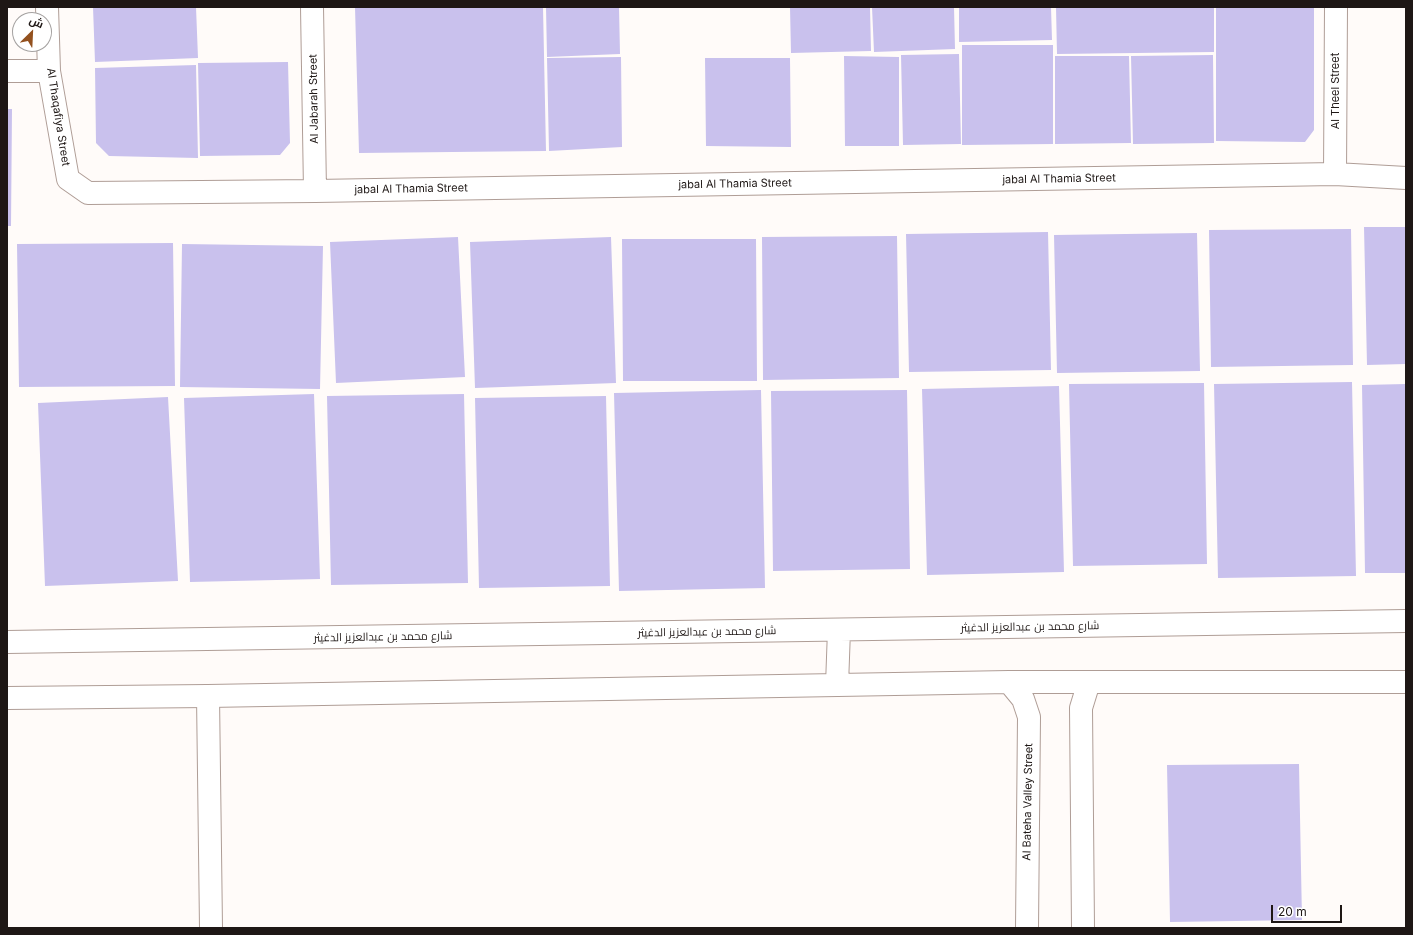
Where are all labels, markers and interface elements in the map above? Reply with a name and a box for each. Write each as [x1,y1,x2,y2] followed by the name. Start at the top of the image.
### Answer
[12,12,52,52] north arrow
[27,13,46,31] text: ش
[1329,53,1343,129] street label: Al Theel Street
[307,54,321,144] street label: Al Jabarah Street
[44,67,72,167] street label: Al Thaqafiya Street
[1002,171,1116,187] street label: jabal Al Thamia Street
[678,176,792,192] street label: jabal Al Thamia Street
[354,181,468,197] street label: jabal Al Thamia Street
[961,619,1099,635] street label: شارع محمد بن عبدالعزيز الدغيثر
[638,624,776,640] street label: شارع محمد بن عبدالعزيز الدغيثر
[314,629,452,645] street label: شارع محمد بن عبدالعزيز الدغيثر
[1020,743,1036,861] street label: Al Bateha Valley Street
[1273,897,1344,923] scale bar
[1278,904,1307,919] text: 20 m

